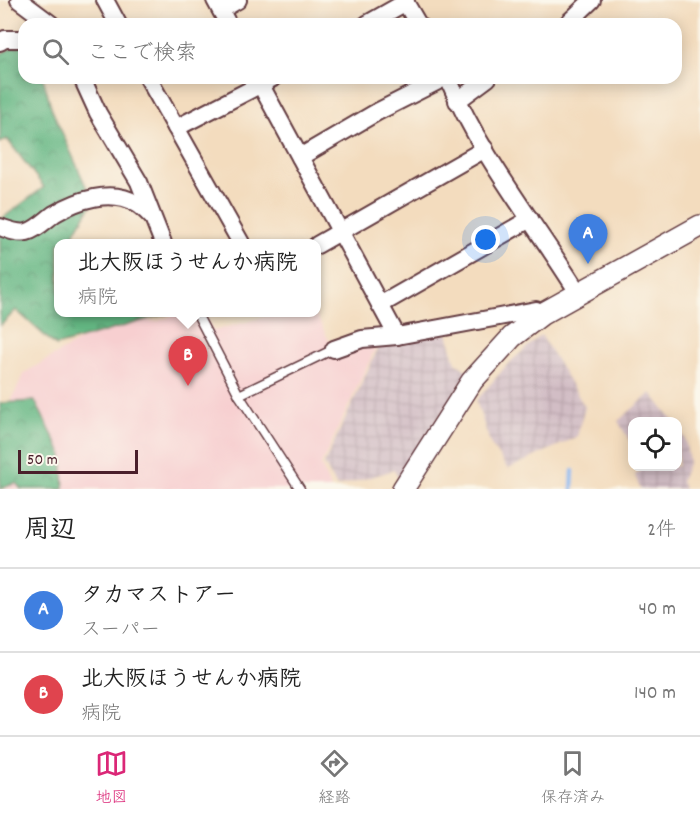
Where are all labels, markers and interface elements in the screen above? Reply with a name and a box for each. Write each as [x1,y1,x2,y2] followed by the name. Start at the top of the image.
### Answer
[18,18,682,84] search box
[39,35,72,68] icon: search
[87,39,197,70] text: ここで検索
[568,214,608,264] pin: A
[471,225,500,254] your location
[54,239,321,317] popup
[77,249,298,280] text: 北大阪ほうせんか病院
[77,285,117,313] text: 病院
[168,336,207,386] pin: B
[628,417,682,471] map controls
[628,417,682,471] button: locate
[18,447,138,474] scale bar
[27,449,58,472] text: 50 m
[24,513,76,550] text: 周辺
[647,517,676,545] text: 2件
[81,581,236,612] text: タカマストアー
[38,596,49,624] text: A
[638,596,676,624] text: 40 m
[81,617,160,645] text: スーパー
[81,665,301,696] text: 北大阪ほうせんか病院
[39,680,48,708] text: B
[634,680,676,708] text: 140 m
[81,701,121,729] text: 病院
[95,747,128,810] tab: 地図
[318,747,351,810] tab: 経路
[541,747,605,810] tab: 保存済み

